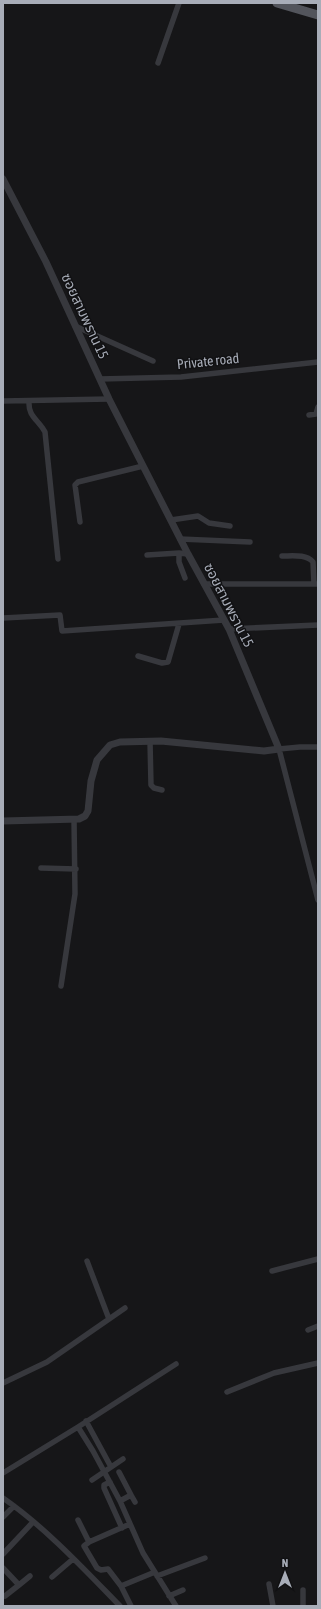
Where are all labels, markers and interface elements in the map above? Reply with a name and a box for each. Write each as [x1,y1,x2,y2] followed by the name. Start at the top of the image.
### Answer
[58,271,112,361] street label: ซอยสามพราน 15
[176,350,240,372] street label: Private road
[201,560,257,650] street label: ซอยสามพราน 15
[265,1553,305,1593] north arrow
[282,1557,288,1569] text: N

